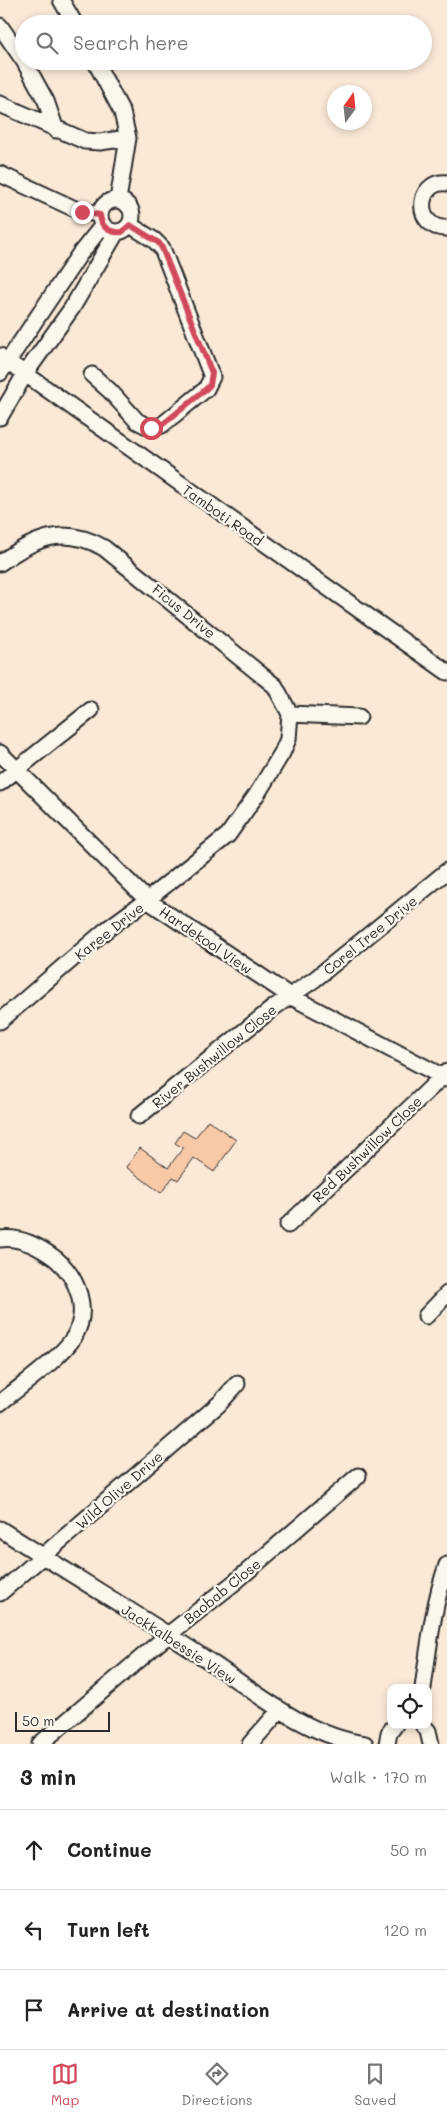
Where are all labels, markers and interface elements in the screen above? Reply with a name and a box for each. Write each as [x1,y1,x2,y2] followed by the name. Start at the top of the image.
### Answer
[15,15,432,70] search box
[33,29,61,57] icon: search
[73,30,189,55] text: Search here
[327,85,372,130] north arrow
[71,201,94,224] route end
[140,417,163,440] route start
[179,480,267,550] street label: Tamboti Road
[148,580,220,642] street label: Ficus Drive
[319,891,421,979] street label: Corel Tree Drive
[70,898,148,964] street label: Karee Drive
[156,902,256,978] street label: Hardekool View
[148,1000,280,1112] street label: River Bushwillow Close
[308,1092,426,1206] street label: Red Bushwillow Close
[71,1447,167,1533] street label: Wild Olive Drive
[179,1554,265,1628] street label: Baobab Close
[118,1600,240,1688] street label: Jackkalbessie View
[387,1684,432,1729] map controls
[387,1684,432,1729] button: locate
[15,1709,110,1732] scale bar
[22,1711,54,1730] text: 50 m
[20,1763,76,1790] text: 3 min
[329,1766,427,1787] text: Walk · 170 m
[20,1836,48,1864] icon: ahead
[67,1837,152,1862] text: Continue
[390,1839,427,1860] text: 50 m
[20,1916,48,1944] icon: left
[67,1917,150,1942] text: Turn left
[383,1919,427,1940] text: 120 m
[20,1996,48,2024] icon: arrive
[67,1997,270,2022] text: Arrive at destination
[51,2060,79,2109] tab: Map
[181,2060,253,2109] tab: Directions
[354,2060,396,2109] tab: Saved

